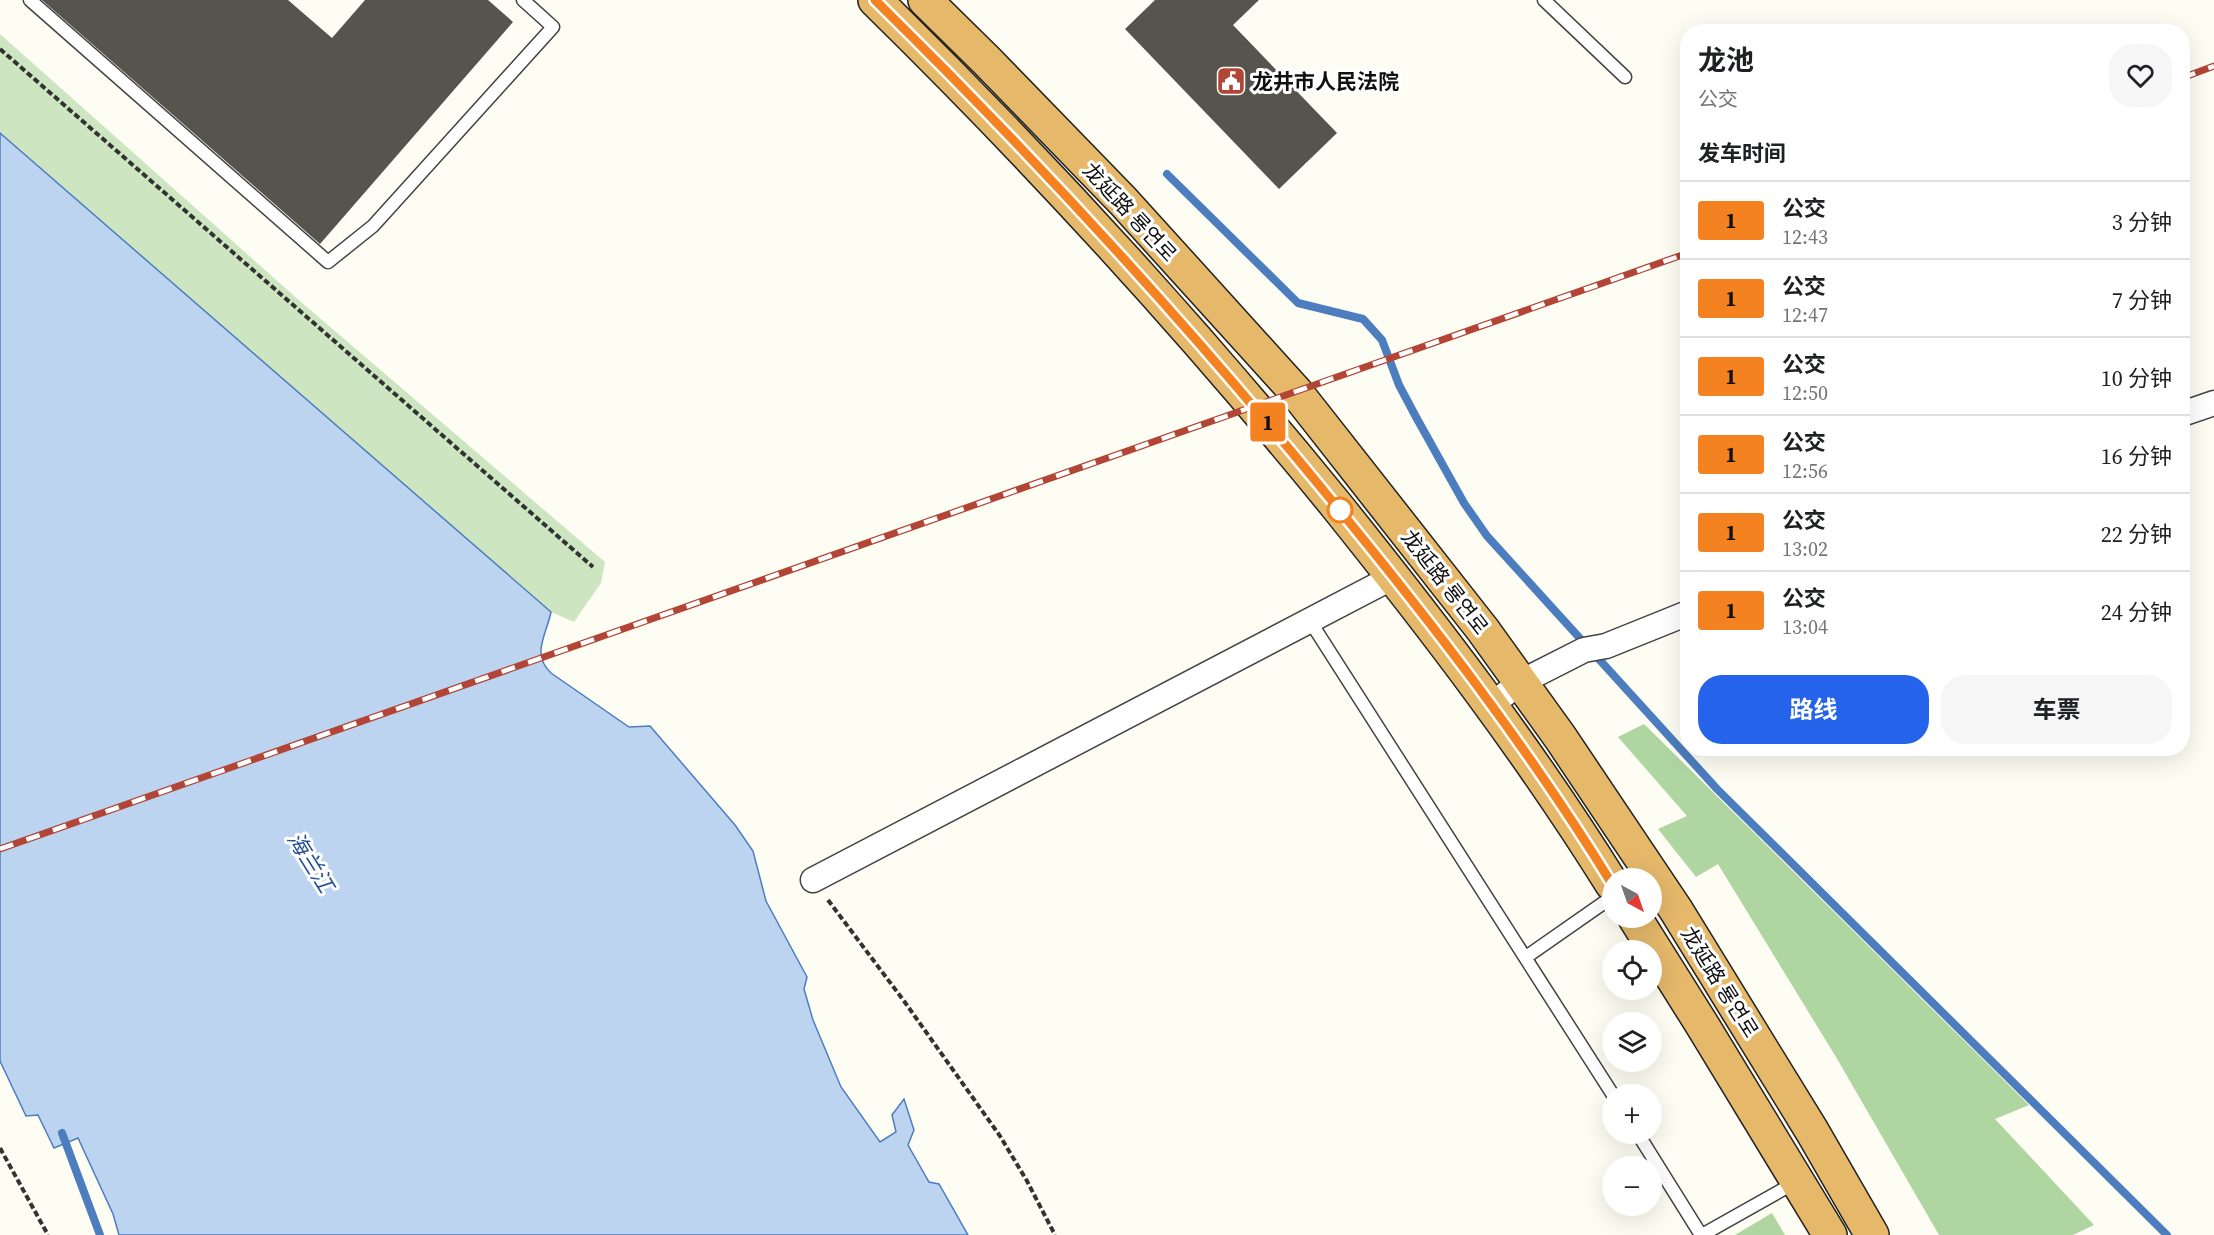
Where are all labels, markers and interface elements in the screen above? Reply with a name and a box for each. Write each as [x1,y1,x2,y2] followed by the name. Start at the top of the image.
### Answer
[1698,41,1754,79] text: 龙池
[2109,44,2172,107] button: heart
[1215,65,1247,97] public building icon: 龙井市人民法院
[1252,67,1399,96] place label: 龙井市人民法院
[1698,85,1738,113] text: 公交
[1698,138,1786,168] text: 发车时间
[1076,156,1184,268] street label: 龙延路 룡연로
[1782,193,1826,223] text: 公交
[1725,206,1737,235] text: 1
[2112,207,2172,237] text: 3 分钟
[1782,223,1828,251] text: 12:43
[1782,271,1826,301] text: 公交
[1725,284,1737,313] text: 1
[2112,285,2172,315] text: 7 分钟
[1782,301,1828,329] text: 12:47
[1782,349,1826,379] text: 公交
[1725,362,1737,391] text: 1
[2101,363,2172,393] text: 10 分钟
[1782,379,1828,407] text: 12:50
[1248,402,1288,442] line badge: 1
[1262,408,1274,437] text: 1
[1782,427,1826,457] text: 公交
[1725,440,1737,469] text: 1
[2101,441,2172,471] text: 16 分钟
[1782,457,1828,485] text: 12:56
[1327,497,1353,523] unlabelled marker
[1782,505,1826,535] text: 公交
[1725,518,1737,547] text: 1
[2101,519,2172,549] text: 22 分钟
[1395,523,1495,641] street label: 龙延路 룡연로
[1782,535,1828,563] text: 13:02
[1782,583,1826,613] text: 公交
[1725,596,1737,625] text: 1
[2101,597,2172,627] text: 24 分钟
[1782,613,1828,641] text: 13:04
[1698,675,1929,744] button: 路线
[1941,675,2172,744] button: 车票
[281,826,342,900] water label: 海兰江
[1602,868,1662,928] north arrow
[1602,868,1662,1216] map controls
[1674,921,1766,1043] street label: 龙延路 룡연로
[1602,940,1662,1000] button: locate
[1602,1012,1662,1072] button: layers
[1602,1084,1662,1144] button: +
[1602,1156,1662,1216] button: −

